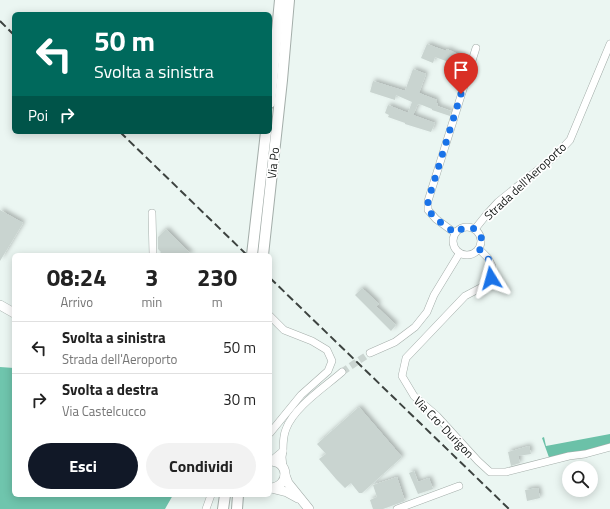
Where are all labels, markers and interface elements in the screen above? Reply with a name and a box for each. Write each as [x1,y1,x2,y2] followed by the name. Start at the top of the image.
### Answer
[94,19,155,62] text: 50 m
[28,28,80,80] icon: left
[444,53,478,94] pin
[94,58,214,85] text: Svolta a sinistra
[450,59,472,81] icon: arrive
[28,104,48,127] text: Poi
[56,104,78,126] icon: right
[480,138,570,224] street label: Strada dell'Aeroporto
[262,146,284,180] street label: Via Po
[470,257,512,299] position arrow
[47,259,107,295] text: 08:24
[145,259,159,295] text: 3
[197,259,237,295] text: 230
[60,292,93,312] text: Arrivo
[141,292,162,312] text: min
[212,292,223,312] text: m
[62,326,166,349] text: Svolta a sinistra
[223,336,256,359] text: 50 m
[28,337,50,359] icon: left
[62,349,177,369] text: Strada dell'Aeroporto
[62,378,159,401] text: Svolta a destra
[223,388,256,411] text: 30 m
[28,389,50,411] icon: right
[409,392,479,462] street label: Via Cro' Durigon
[62,401,146,421] text: Via Castelcucco
[28,443,138,489] button: Esci
[146,443,256,489] button: Condividi
[562,461,598,497] map controls
[562,461,598,497] button: search

